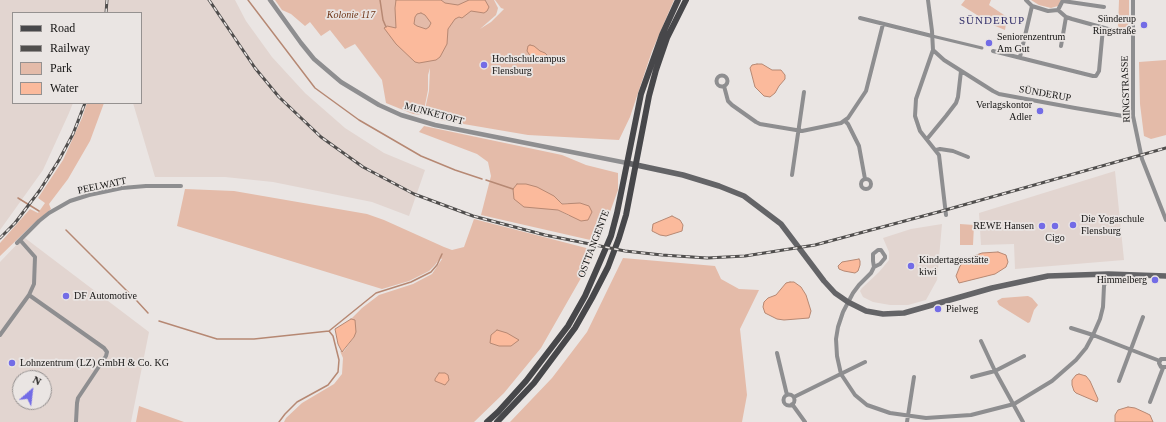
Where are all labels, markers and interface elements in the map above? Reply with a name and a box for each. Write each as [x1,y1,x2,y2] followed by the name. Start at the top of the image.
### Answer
[327,9,375,21] park label: Kolonie 117
[12,12,142,104] legend
[1093,13,1136,36] place label: Sünderup Ringstraße
[959,14,1025,28] district label: SÜNDERUP
[1139,20,1149,30] marker: Sünderup Ringstraße
[50,21,75,35] text: Road
[997,31,1065,54] place label: Seniorenzentrum Am Gut
[984,38,994,48] marker: Seniorenzentrum Am Gut
[50,41,90,55] text: Railway
[492,53,565,76] place label: Hochschulcampus Flensburg
[1119,55,1133,123] street label: RINGSTRASSE
[479,60,489,70] marker: Hochschulcampus Flensburg
[50,61,72,75] text: Park
[50,81,78,95] text: Water
[1018,84,1072,104] street label: SÜNDERUP
[976,99,1032,122] place label: Verlagskontor Adler
[403,100,465,128] street label: MUNKETOFT
[1035,106,1045,116] marker: Verlagskontor Adler
[76,175,128,197] street label: PEELWATT
[576,209,612,279] street label: OSTTANGENTE
[1081,213,1144,236] place label: Die Yogaschule Flensburg
[973,220,1034,232] place label: REWE Hansen
[1068,220,1078,230] marker: Die Yogaschule Flensburg
[1037,221,1047,231] marker: REWE Hansen
[1050,221,1060,231] marker: Cigo
[1045,232,1065,244] place label: Cigo
[919,254,988,278] place label: Kindertagesstätte kiwi
[906,261,916,271] marker: Kindertagesstätte kiwi
[1097,274,1147,286] place label: Himmelberg
[1150,275,1160,285] marker: Himmelberg
[74,290,137,302] place label: DF Automotive
[61,291,71,301] marker: DF Automotive
[946,303,978,315] place label: Pielweg
[933,304,943,314] marker: Pielweg
[20,357,169,369] place label: Lohnzentrum (LZ) GmbH & Co. KG
[7,358,17,368] marker: Lohnzentrum (LZ) GmbH & Co. KG
[12,370,52,410] north arrow
[31,373,43,387] text: N

